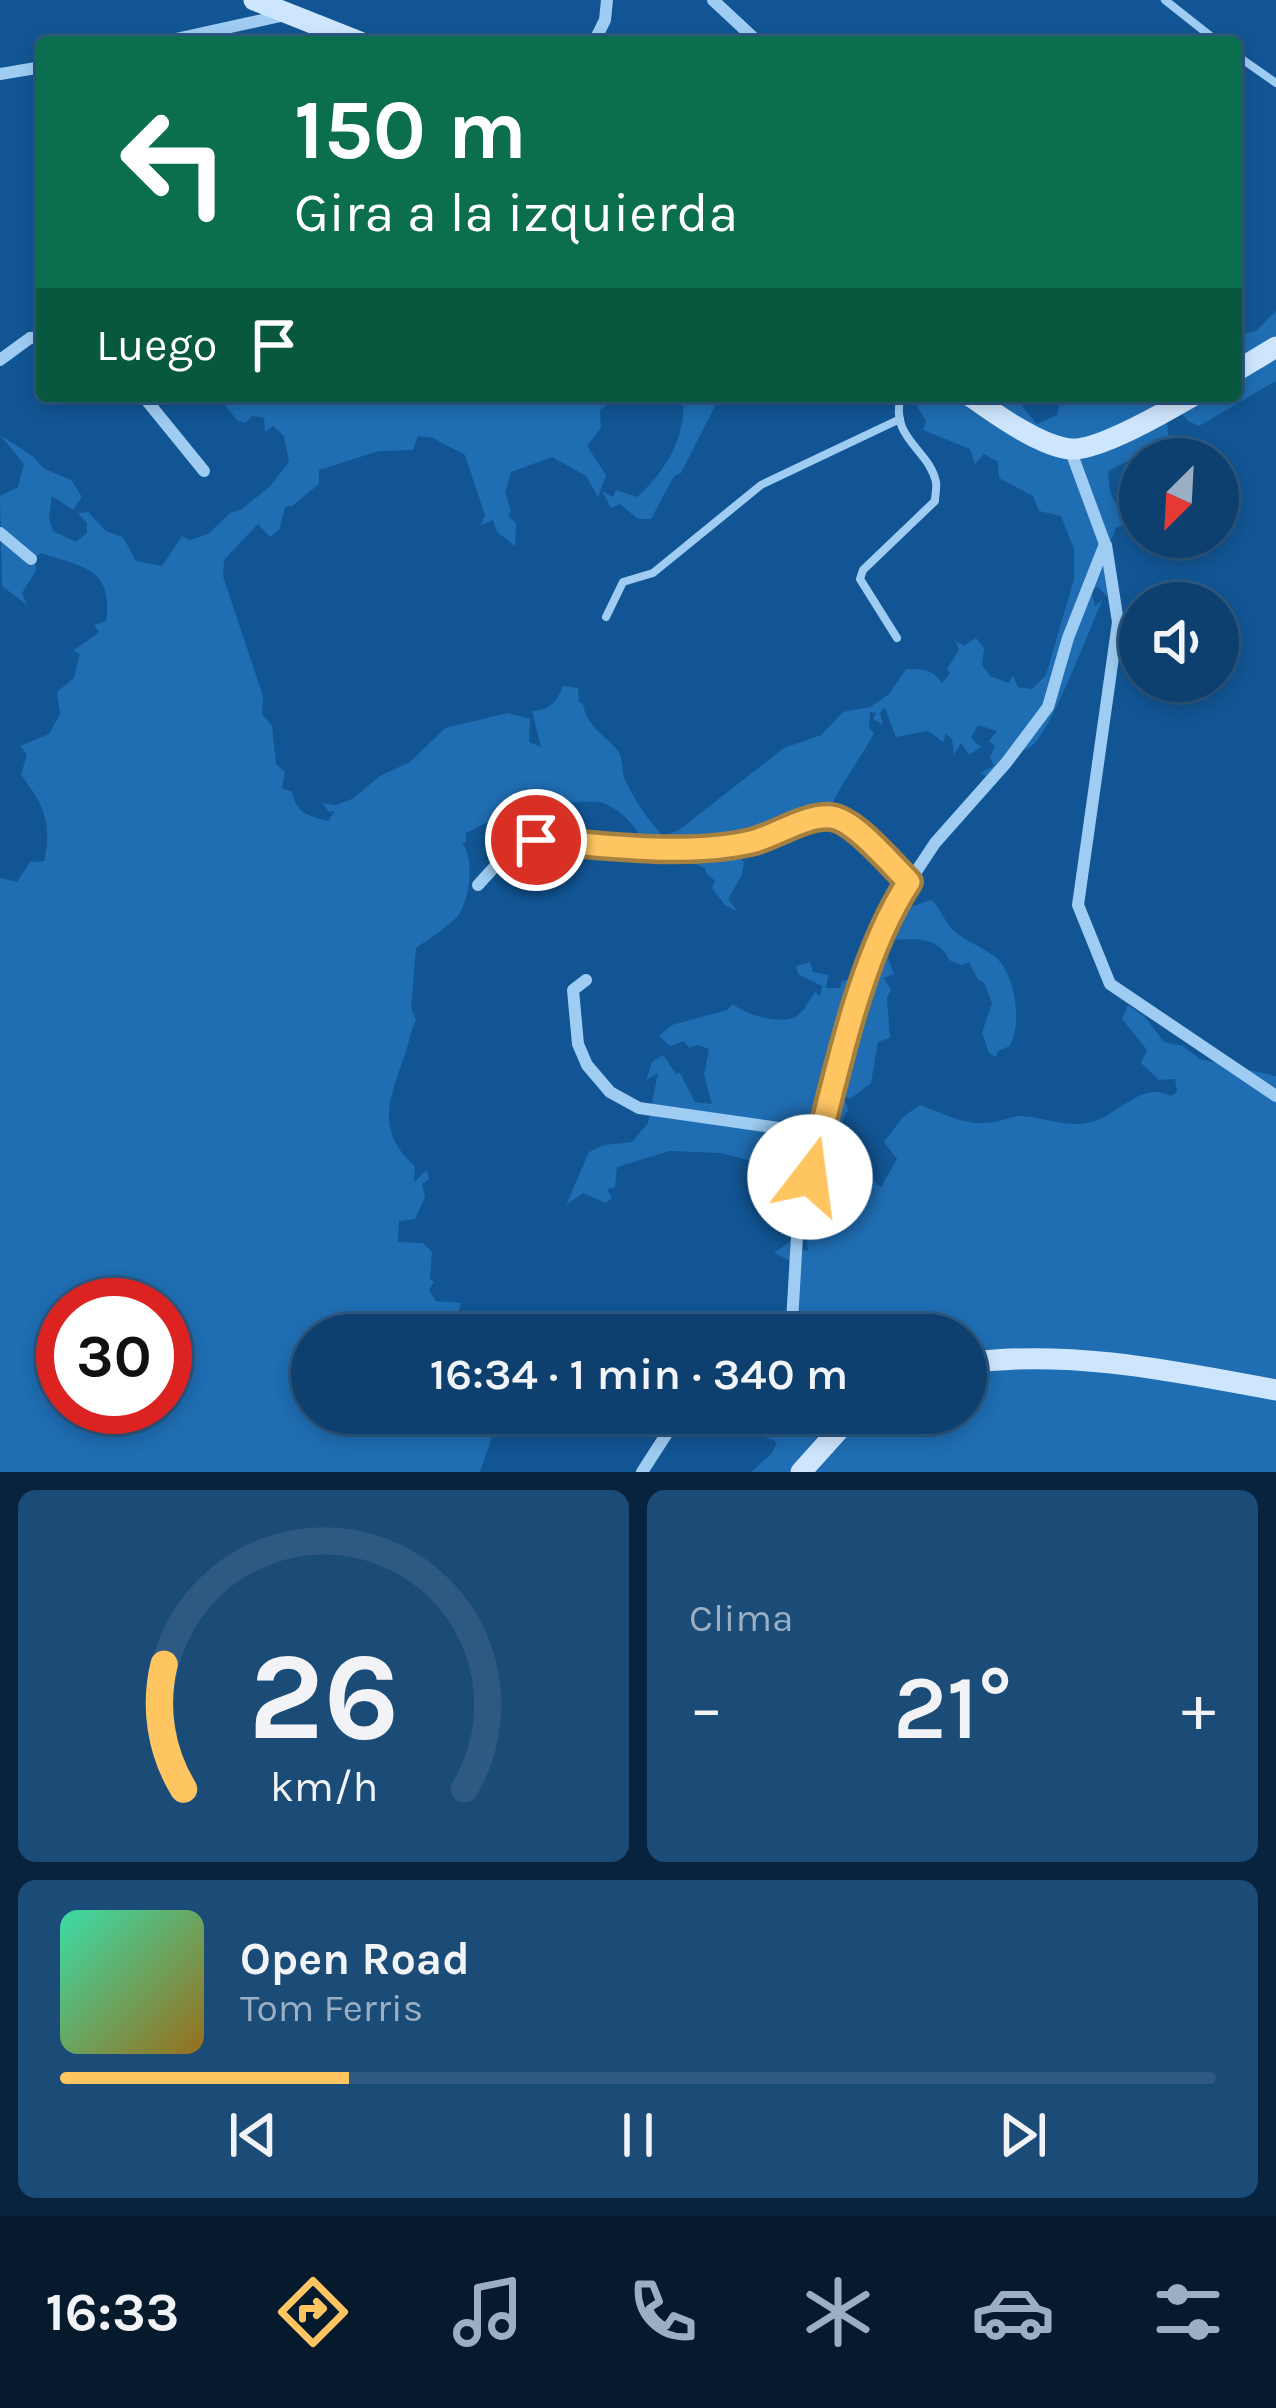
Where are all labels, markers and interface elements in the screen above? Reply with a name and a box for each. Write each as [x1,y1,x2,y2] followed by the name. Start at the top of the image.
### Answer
[294,81,527,179] text: 150 m
[96,84,252,240] icon: left
[294,181,738,245] text: Gira a la izquierda
[241,312,307,378] icon: arrive
[96,319,217,371] text: Luego
[1119,438,1239,558] north arrow
[1119,438,1239,702] map controls
[1119,582,1239,702] button: sound
[485,789,587,891] pin
[503,807,569,873] icon: arrive
[747,1114,873,1240] position arrow
[36,1278,192,1434] speed limit sign: 30
[430,1348,848,1400] text: 16:34 · 1 min · 340 m
[689,1595,793,1641] text: Clima
[248,1624,399,1769] text: 26
[893,1655,1012,1761] text: 21°
[689,1669,724,1747] text: −
[1181,1669,1216,1747] text: +
[269,1762,378,1812] text: km/h
[240,1933,470,1985] text: Open Road
[240,1985,423,2031] text: Tom Ferris
[220,2102,286,2168] icon: previous
[605,2102,671,2168] icon: pause
[990,2102,1056,2168] icon: next
[271,2270,355,2354] icon: directions
[446,2270,530,2354] icon: music
[621,2270,705,2354] icon: phone
[796,2270,880,2354] icon: climate
[971,2270,1055,2354] icon: car
[1146,2270,1230,2354] icon: filters
[46,2280,179,2344] text: 16:33

